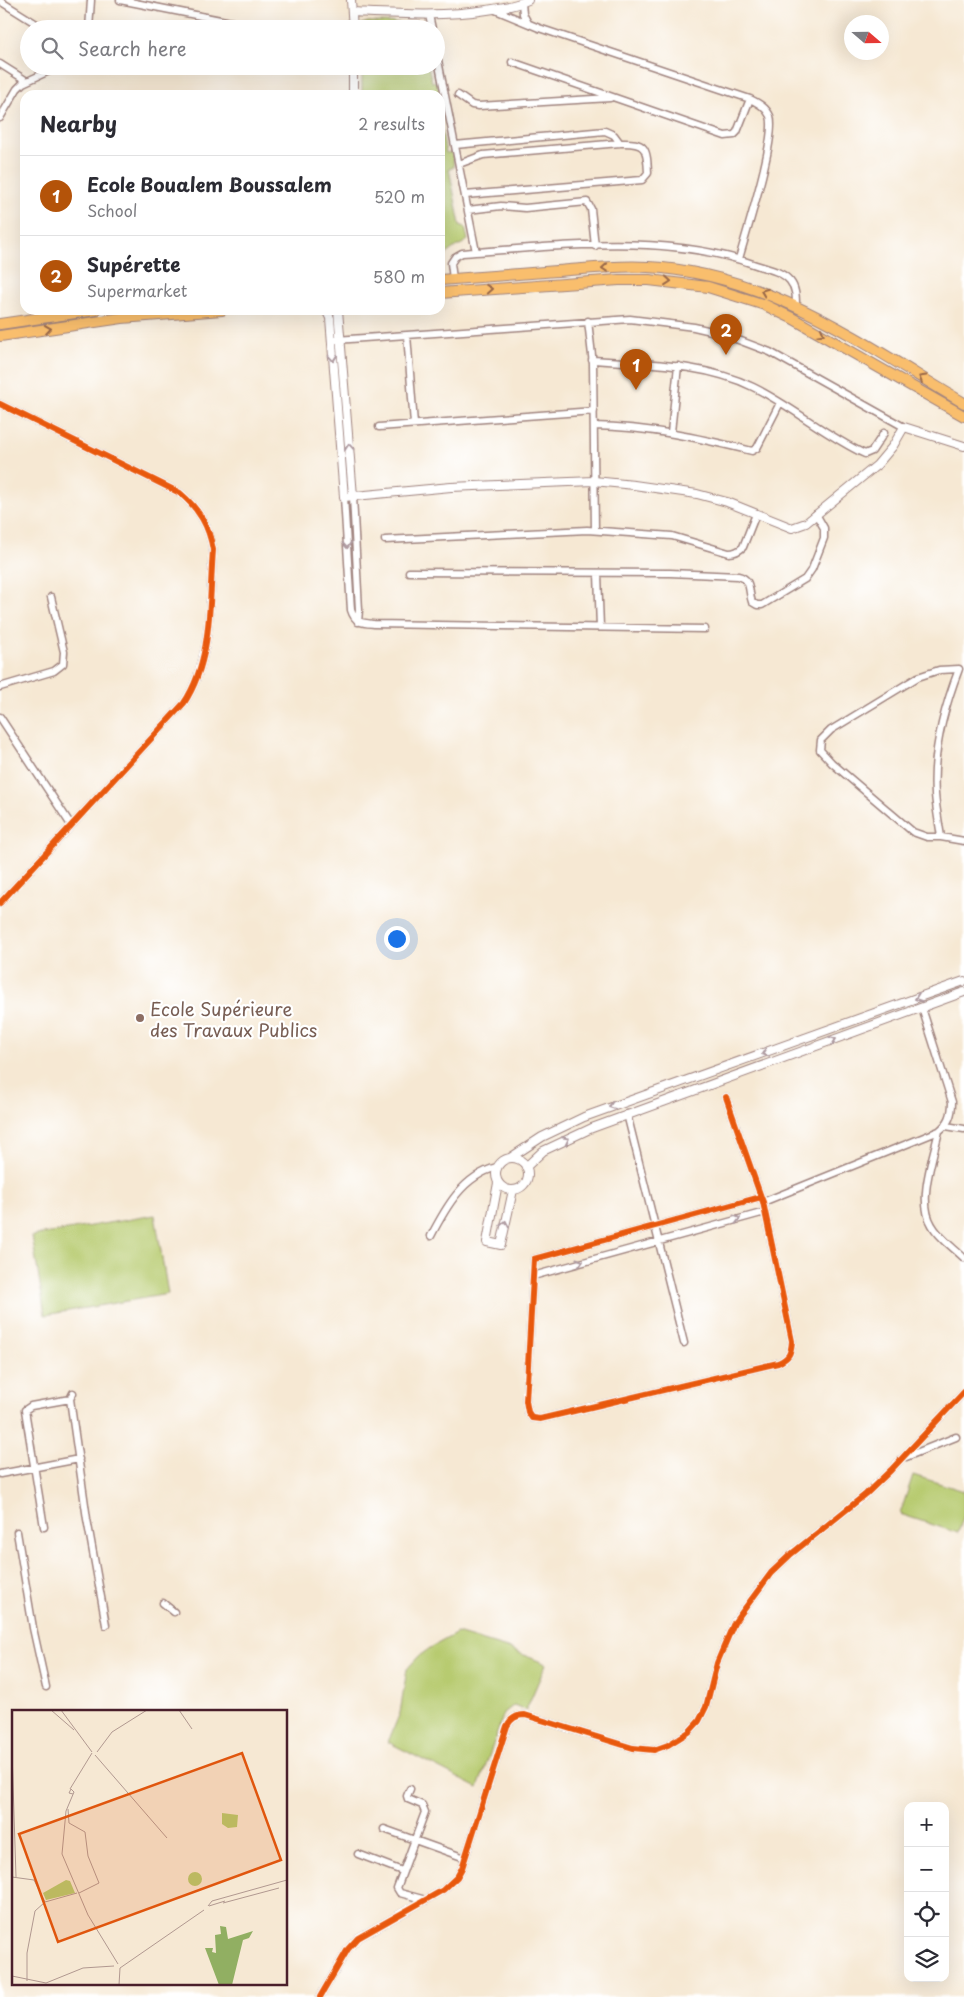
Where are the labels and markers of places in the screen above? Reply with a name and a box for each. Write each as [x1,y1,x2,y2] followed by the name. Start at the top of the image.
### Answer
[710,314,742,355] pin: 2
[620,349,652,390] pin: 1
[150,995,317,1043] place label: Ecole Supérieure des Travaux Publics
[134,1012,146,1024] marker: Ecole Supérieure des Travaux Publics

